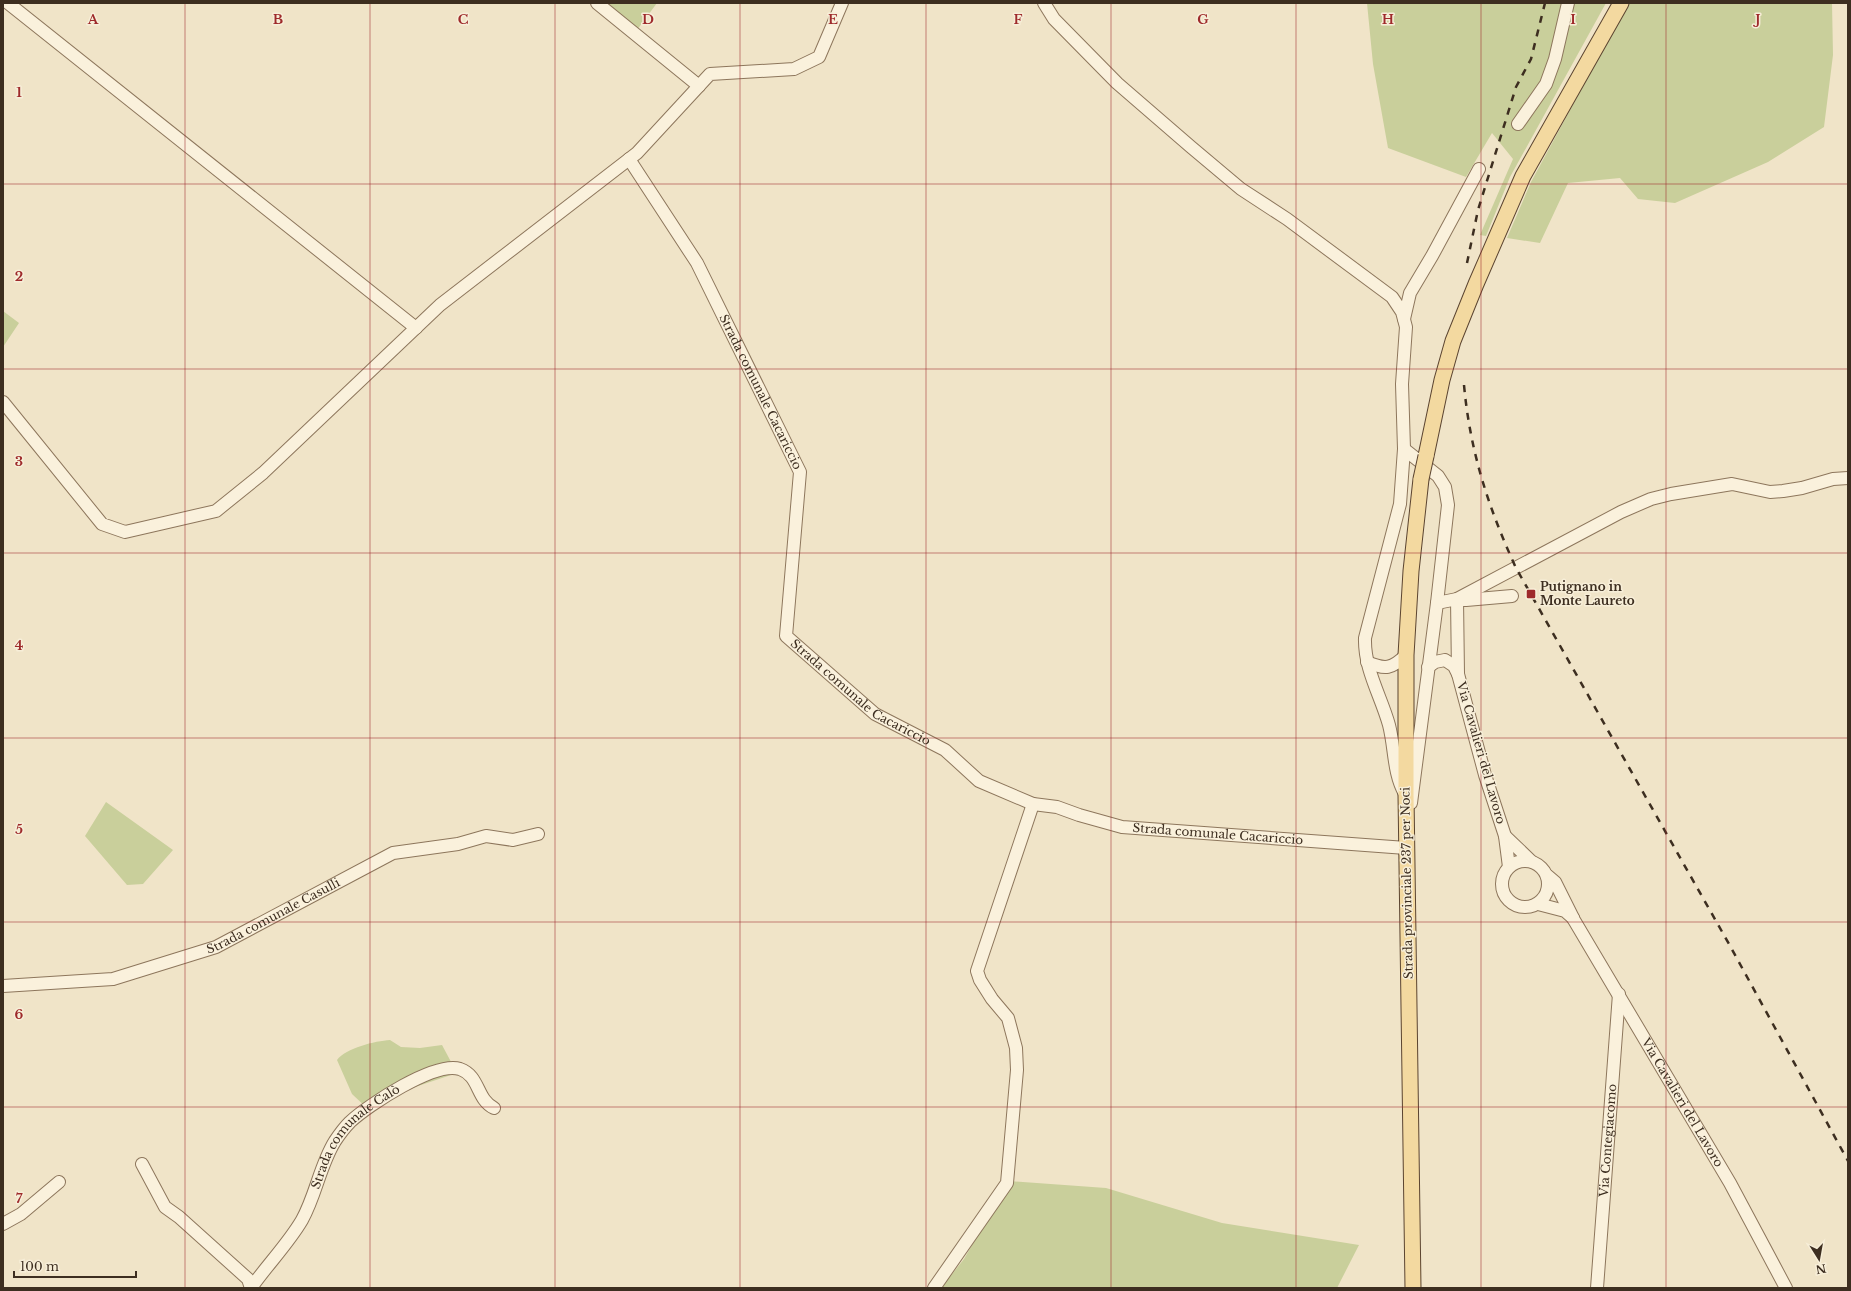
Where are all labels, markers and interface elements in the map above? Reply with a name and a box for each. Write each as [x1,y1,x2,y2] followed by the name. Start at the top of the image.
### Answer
[87,11,99,28] text: A
[273,11,283,28] text: B
[458,11,469,28] text: C
[642,11,654,28] text: D
[828,11,838,28] text: E
[1014,11,1023,28] text: F
[1197,11,1209,28] text: G
[1382,11,1394,28] text: H
[1570,11,1576,28] text: I
[1752,11,1761,28] text: J
[16,84,22,101] text: 1
[15,268,23,285] text: 2
[716,312,806,472] street label: Strada comunale Cacariccio
[15,453,23,470] text: 3
[1540,579,1635,608] place label: Putignano in Monte Laureto
[1525,588,1537,600] marker: Putignano in Monte Laureto
[788,636,933,748] street label: Strada comunale Cacariccio
[15,637,24,654] text: 4
[1454,679,1509,826] street label: Via Cavalieri del Lavoro
[1397,787,1416,979] street label: Strada provinciale 237 per Noci
[1132,820,1304,847] street label: Strada comunale Cacariccio
[15,821,23,838] text: 5
[205,875,342,957] street label: Strada comunale Casulli
[15,1006,24,1023] text: 6
[1638,1034,1727,1170] street label: Via Cavalieri del Lavoro
[308,1081,402,1191] street label: Strada comunale Calò
[1596,1083,1619,1199] street label: Via Contegiacomo
[16,1190,23,1207] text: 7
[1799,1239,1839,1279] north arrow
[14,1253,136,1279] scale bar
[20,1259,59,1274] text: 100 m
[1814,1261,1827,1277] text: N

